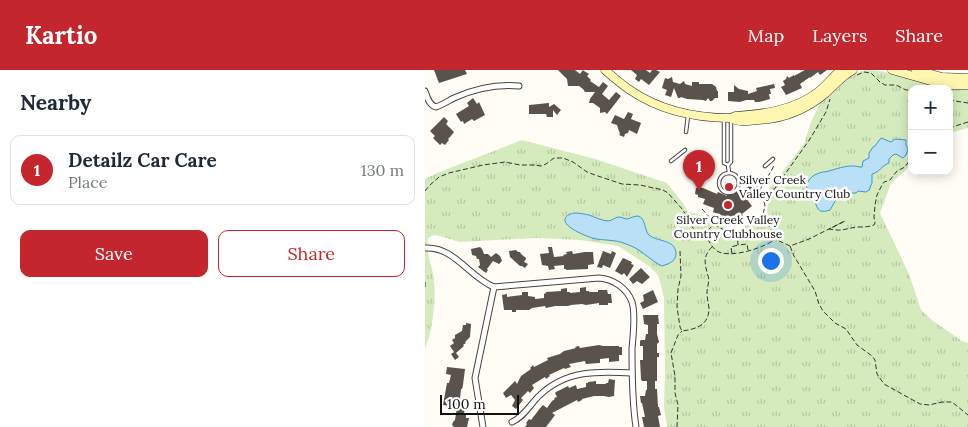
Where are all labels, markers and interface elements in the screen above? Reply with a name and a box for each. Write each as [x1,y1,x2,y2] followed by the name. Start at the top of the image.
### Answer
[25,20,97,51] text: Kartio
[748,24,784,47] text: Map
[812,24,867,47] text: Layers
[895,24,943,47] text: Share
[908,85,953,175] map controls
[908,85,953,130] button: +
[20,89,91,116] text: Nearby
[908,130,953,175] button: −
[68,148,217,172] text: Detailz Car Care
[683,150,715,191] pin: 1
[34,160,40,180] text: 1
[361,160,404,180] text: 130 m
[68,172,107,192] text: Place
[738,172,850,201] place label: Silver Creek Valley Country Club
[723,181,735,193] marker: Silver Creek Valley Country Club
[722,199,734,211] marker: Silver Creek Valley Country Clubhouse
[674,212,783,241] place label: Silver Creek Valley Country Clubhouse
[20,230,208,277] button: Save
[218,230,405,277] button: Share
[758,248,784,274] your location
[440,392,519,415] scale bar
[447,395,486,413] text: 100 m

